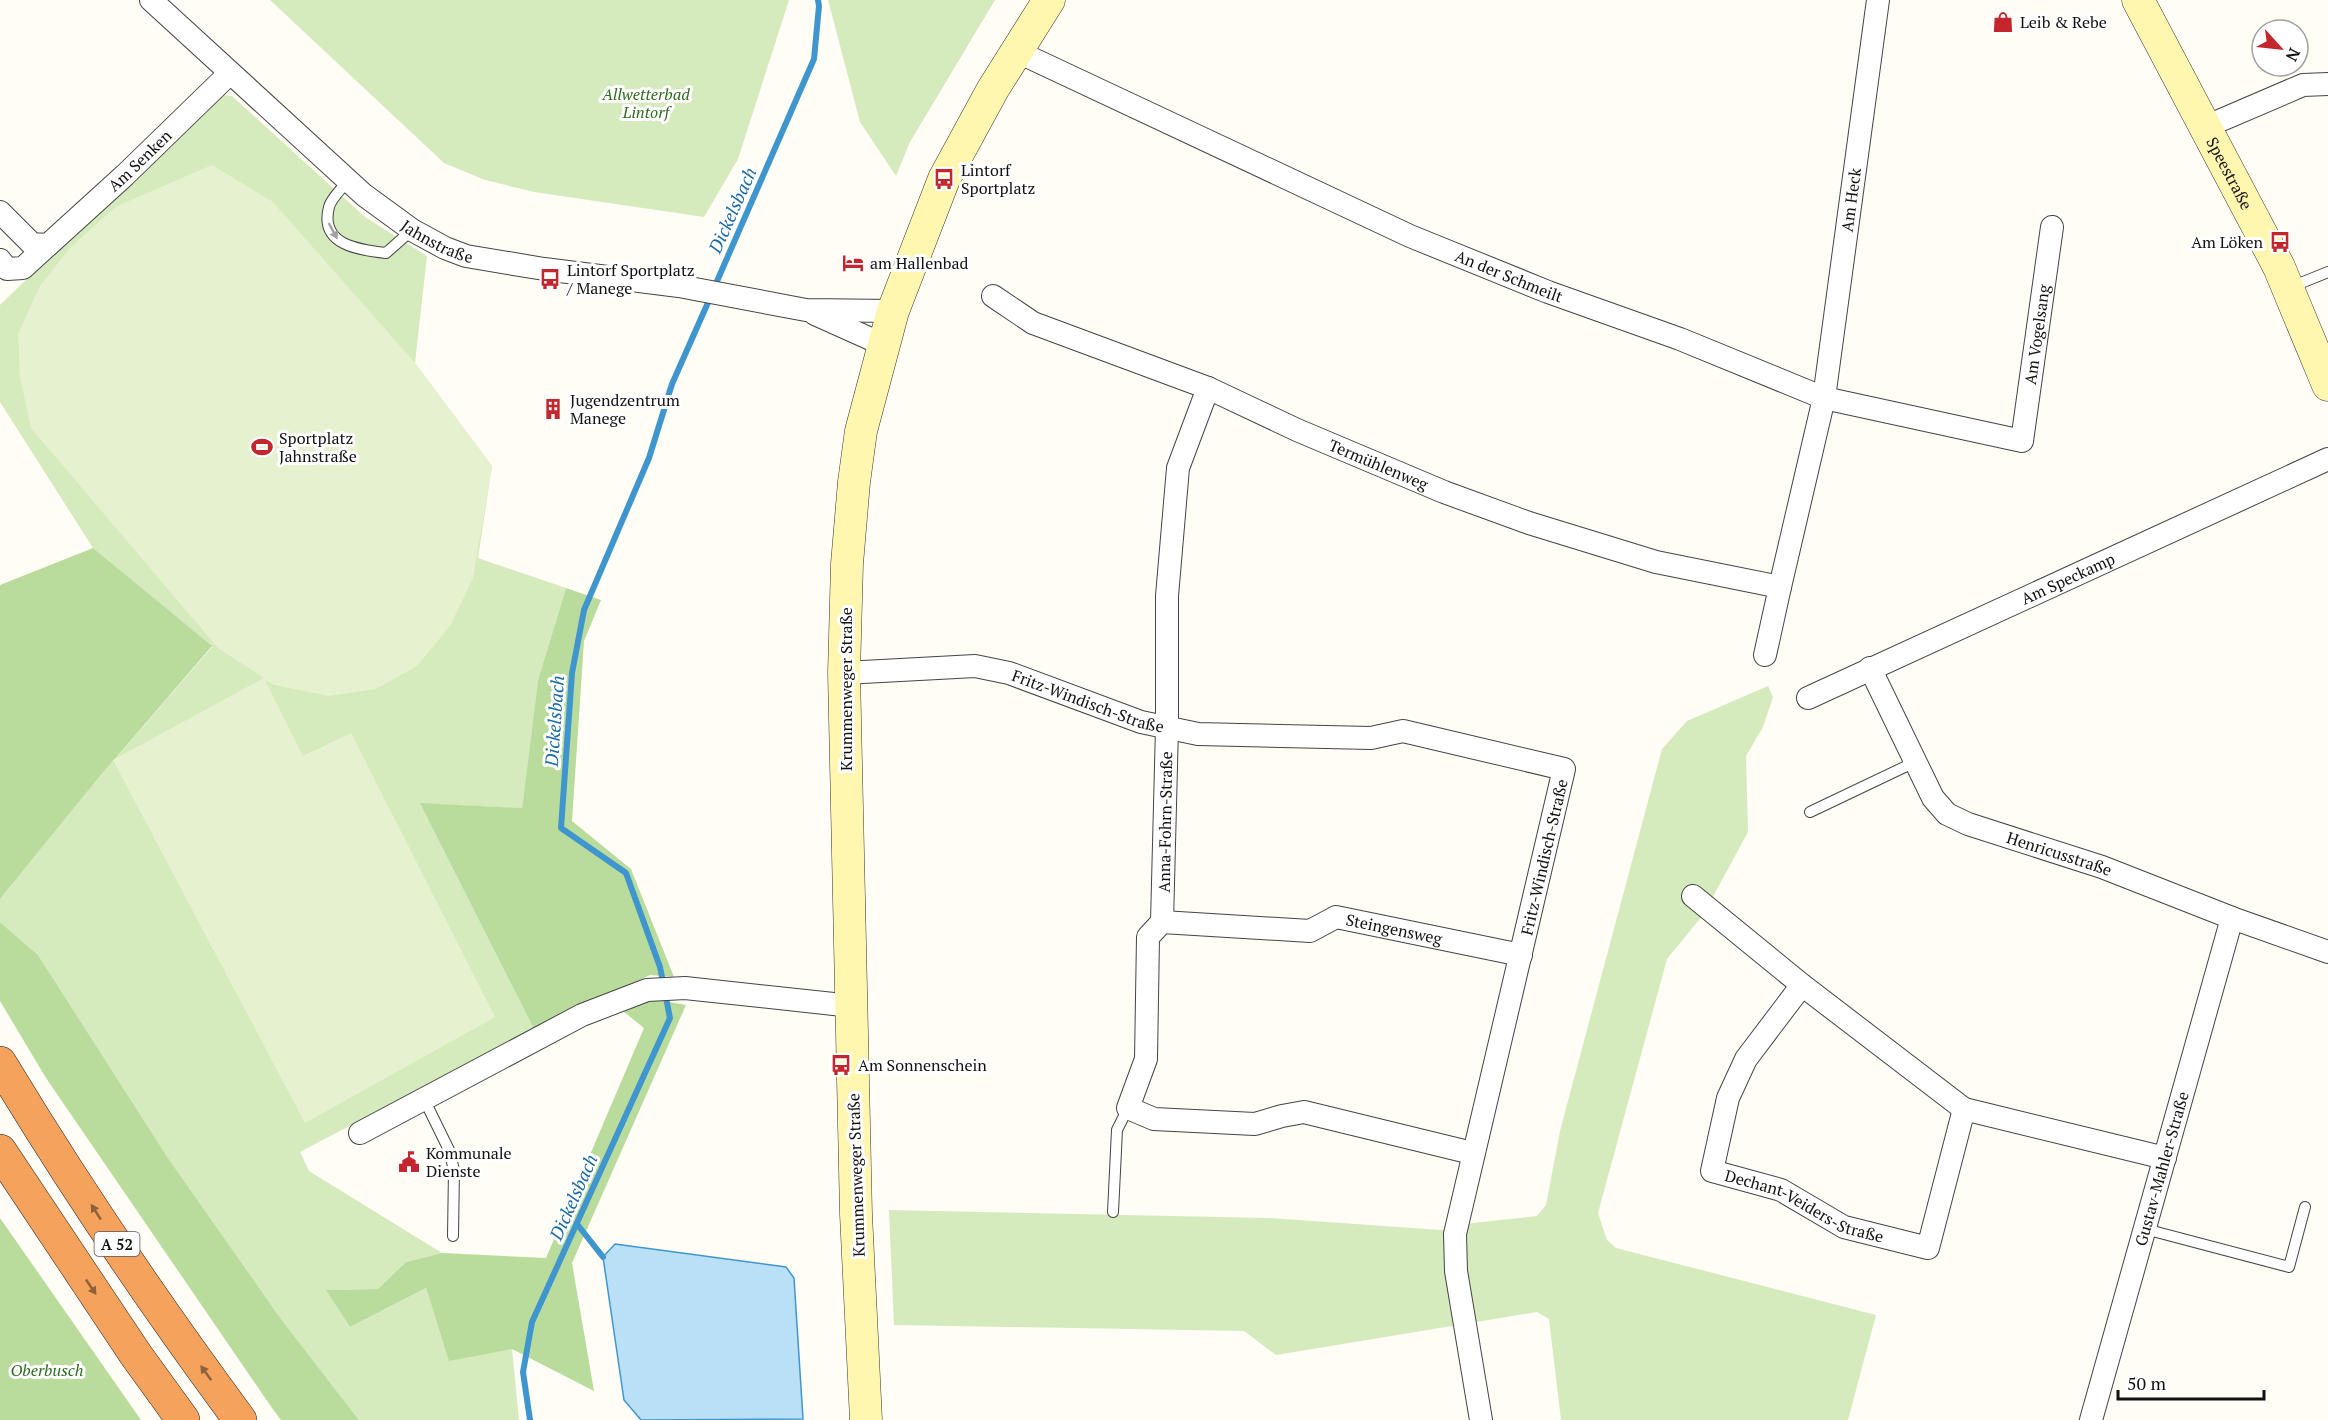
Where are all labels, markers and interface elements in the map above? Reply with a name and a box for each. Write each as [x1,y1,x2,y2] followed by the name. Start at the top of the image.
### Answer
[1991,10,2015,34] shop icon: Leib & Rebe
[2020,11,2107,33] place label: Leib & Rebe
[2250,18,2310,78] north arrow
[2281,44,2306,65] text: N
[601,83,690,123] park label: Allwetterbad Lintorf
[103,124,177,196] street label: Am Senken
[2201,133,2258,213] street label: Speestraße
[961,159,1035,199] place label: Lintorf Sportplatz
[702,163,762,258] water label: Dickelsbach
[1836,166,1866,233] street label: Am Heck
[932,167,956,191] bus stop icon: Lintorf Sportplatz
[397,215,474,268] street label: Jahnstraße
[328,223,338,240] one-way arrow
[2268,230,2292,254] bus stop icon: Am Löken
[2191,231,2263,253] place label: Am Löken
[1452,244,1566,307] street label: An der Schmeilt
[841,251,865,275] hotel icon: am Hallenbad
[870,252,968,274] place label: am Hallenbad
[566,259,695,299] place label: Lintorf Sportplatz / Manege
[538,267,562,291] bus stop icon: Lintorf Sportplatz / Manege
[2019,283,2055,386] street label: Am Vogelsang
[570,389,680,429] place label: Jugendzentrum Manege
[541,397,565,421] building icon: Jugendzentrum Manege
[279,427,357,467] place label: Sportplatz Jahnstraße
[1326,434,1432,495] street label: Termühlenweg
[250,435,274,459] sports icon: Sportplatz Jahnstraße
[2017,547,2118,610] street label: Am Speckamp
[835,607,857,771] street label: Krummenweger Straße
[1009,664,1166,738] street label: Fritz-Windisch-Straße
[539,675,569,768] water label: Dickelsbach
[1153,751,1177,893] street label: Anna-Fohrn-Straße
[1515,777,1573,937] street label: Fritz-Windisch-Straße
[2004,826,2115,881] street label: Henricusstraße
[1344,908,1445,950] street label: Steingensweg
[829,1053,853,1077] bus stop icon: Am Sonnenschein
[858,1054,987,1076] place label: Am Sonnenschein
[2129,1089,2194,1248] street label: Gustav-Mahler-Straße
[842,1093,870,1257] street label: Krummenweger Straße
[426,1142,512,1182] place label: Kommunale Dienste
[397,1150,421,1174] public building icon: Kommunale Dienste
[543,1150,603,1245] water label: Dickelsbach
[1722,1164,1886,1248] street label: Dechant-Veiders-Straße
[91,1204,102,1220] one-way arrow
[94,1232,140,1256] road number: A 52
[85,1278,97,1294] one-way arrow
[11,1359,83,1381] park label: Oberbusch
[2118,1363,2264,1401] scale bar
[200,1365,212,1380] one-way arrow
[2127,1371,2167,1395] text: 50 m

